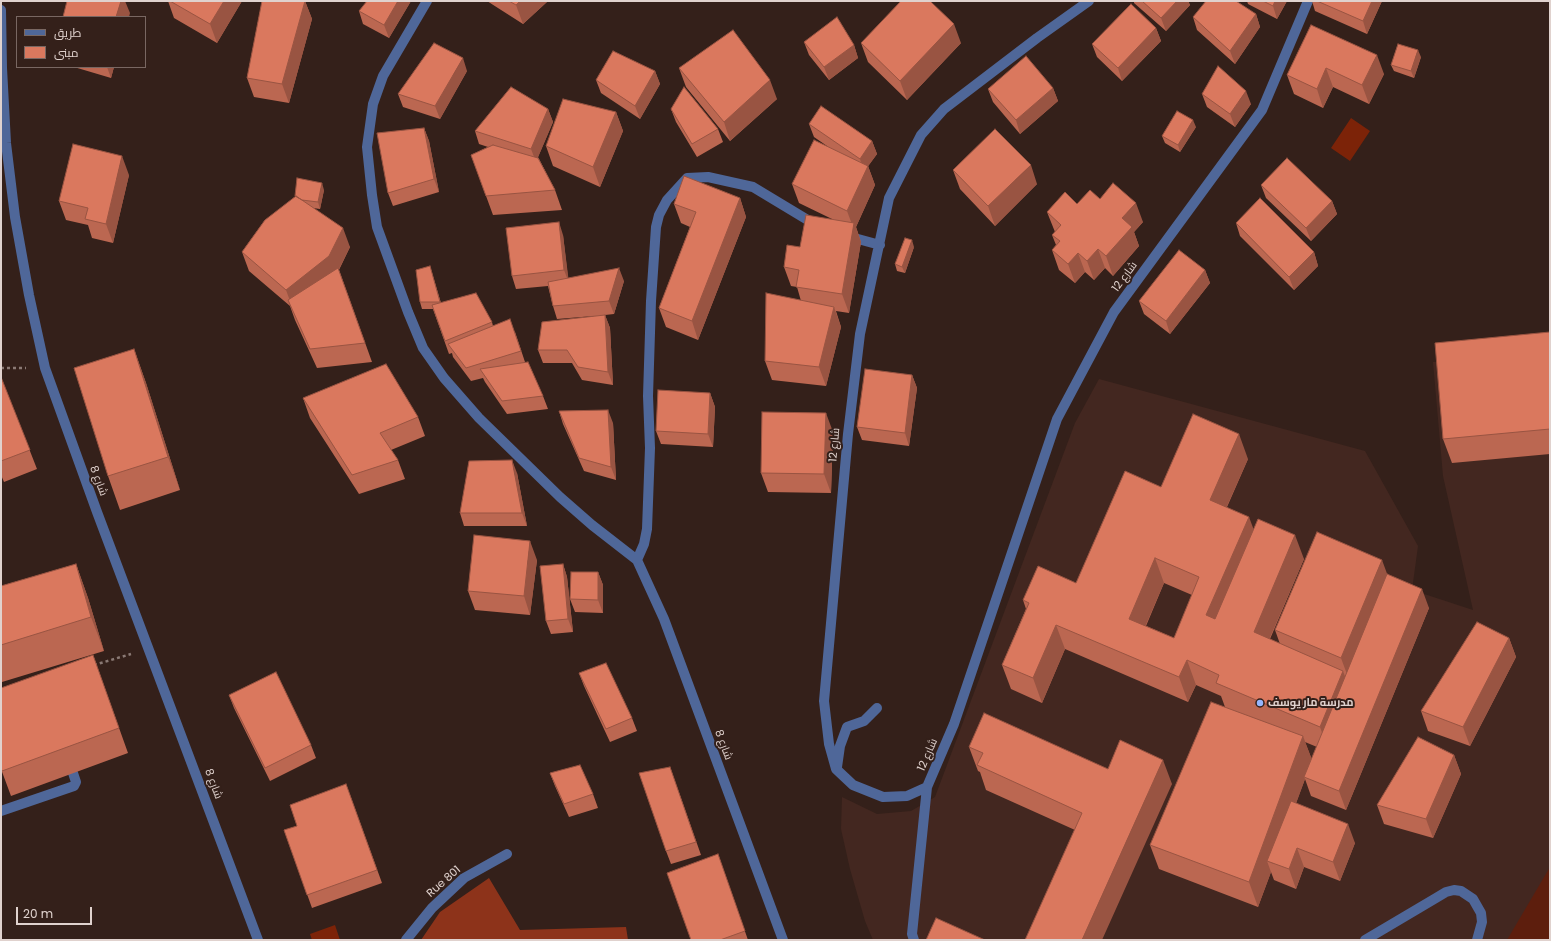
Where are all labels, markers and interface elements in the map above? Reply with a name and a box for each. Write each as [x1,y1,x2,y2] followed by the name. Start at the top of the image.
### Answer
[16,16,146,68] legend
[54,24,81,41] text: طريق
[54,44,79,61] text: مبنى
[1110,259,1140,295] street label: شارع 12
[827,427,843,463] street label: شارع 12
[86,464,110,498] street label: شارع 8
[1268,696,1354,710] place label: مدرسة مار يوسف
[1255,698,1265,708] marker: مدرسة مار يوسف
[711,728,735,762] street label: شارع 8
[915,737,941,773] street label: شارع 12
[201,767,225,801] street label: شارع 8
[424,864,464,900] street label: Rue 801
[18,899,94,925] scale bar
[23,905,53,922] text: 20 m

